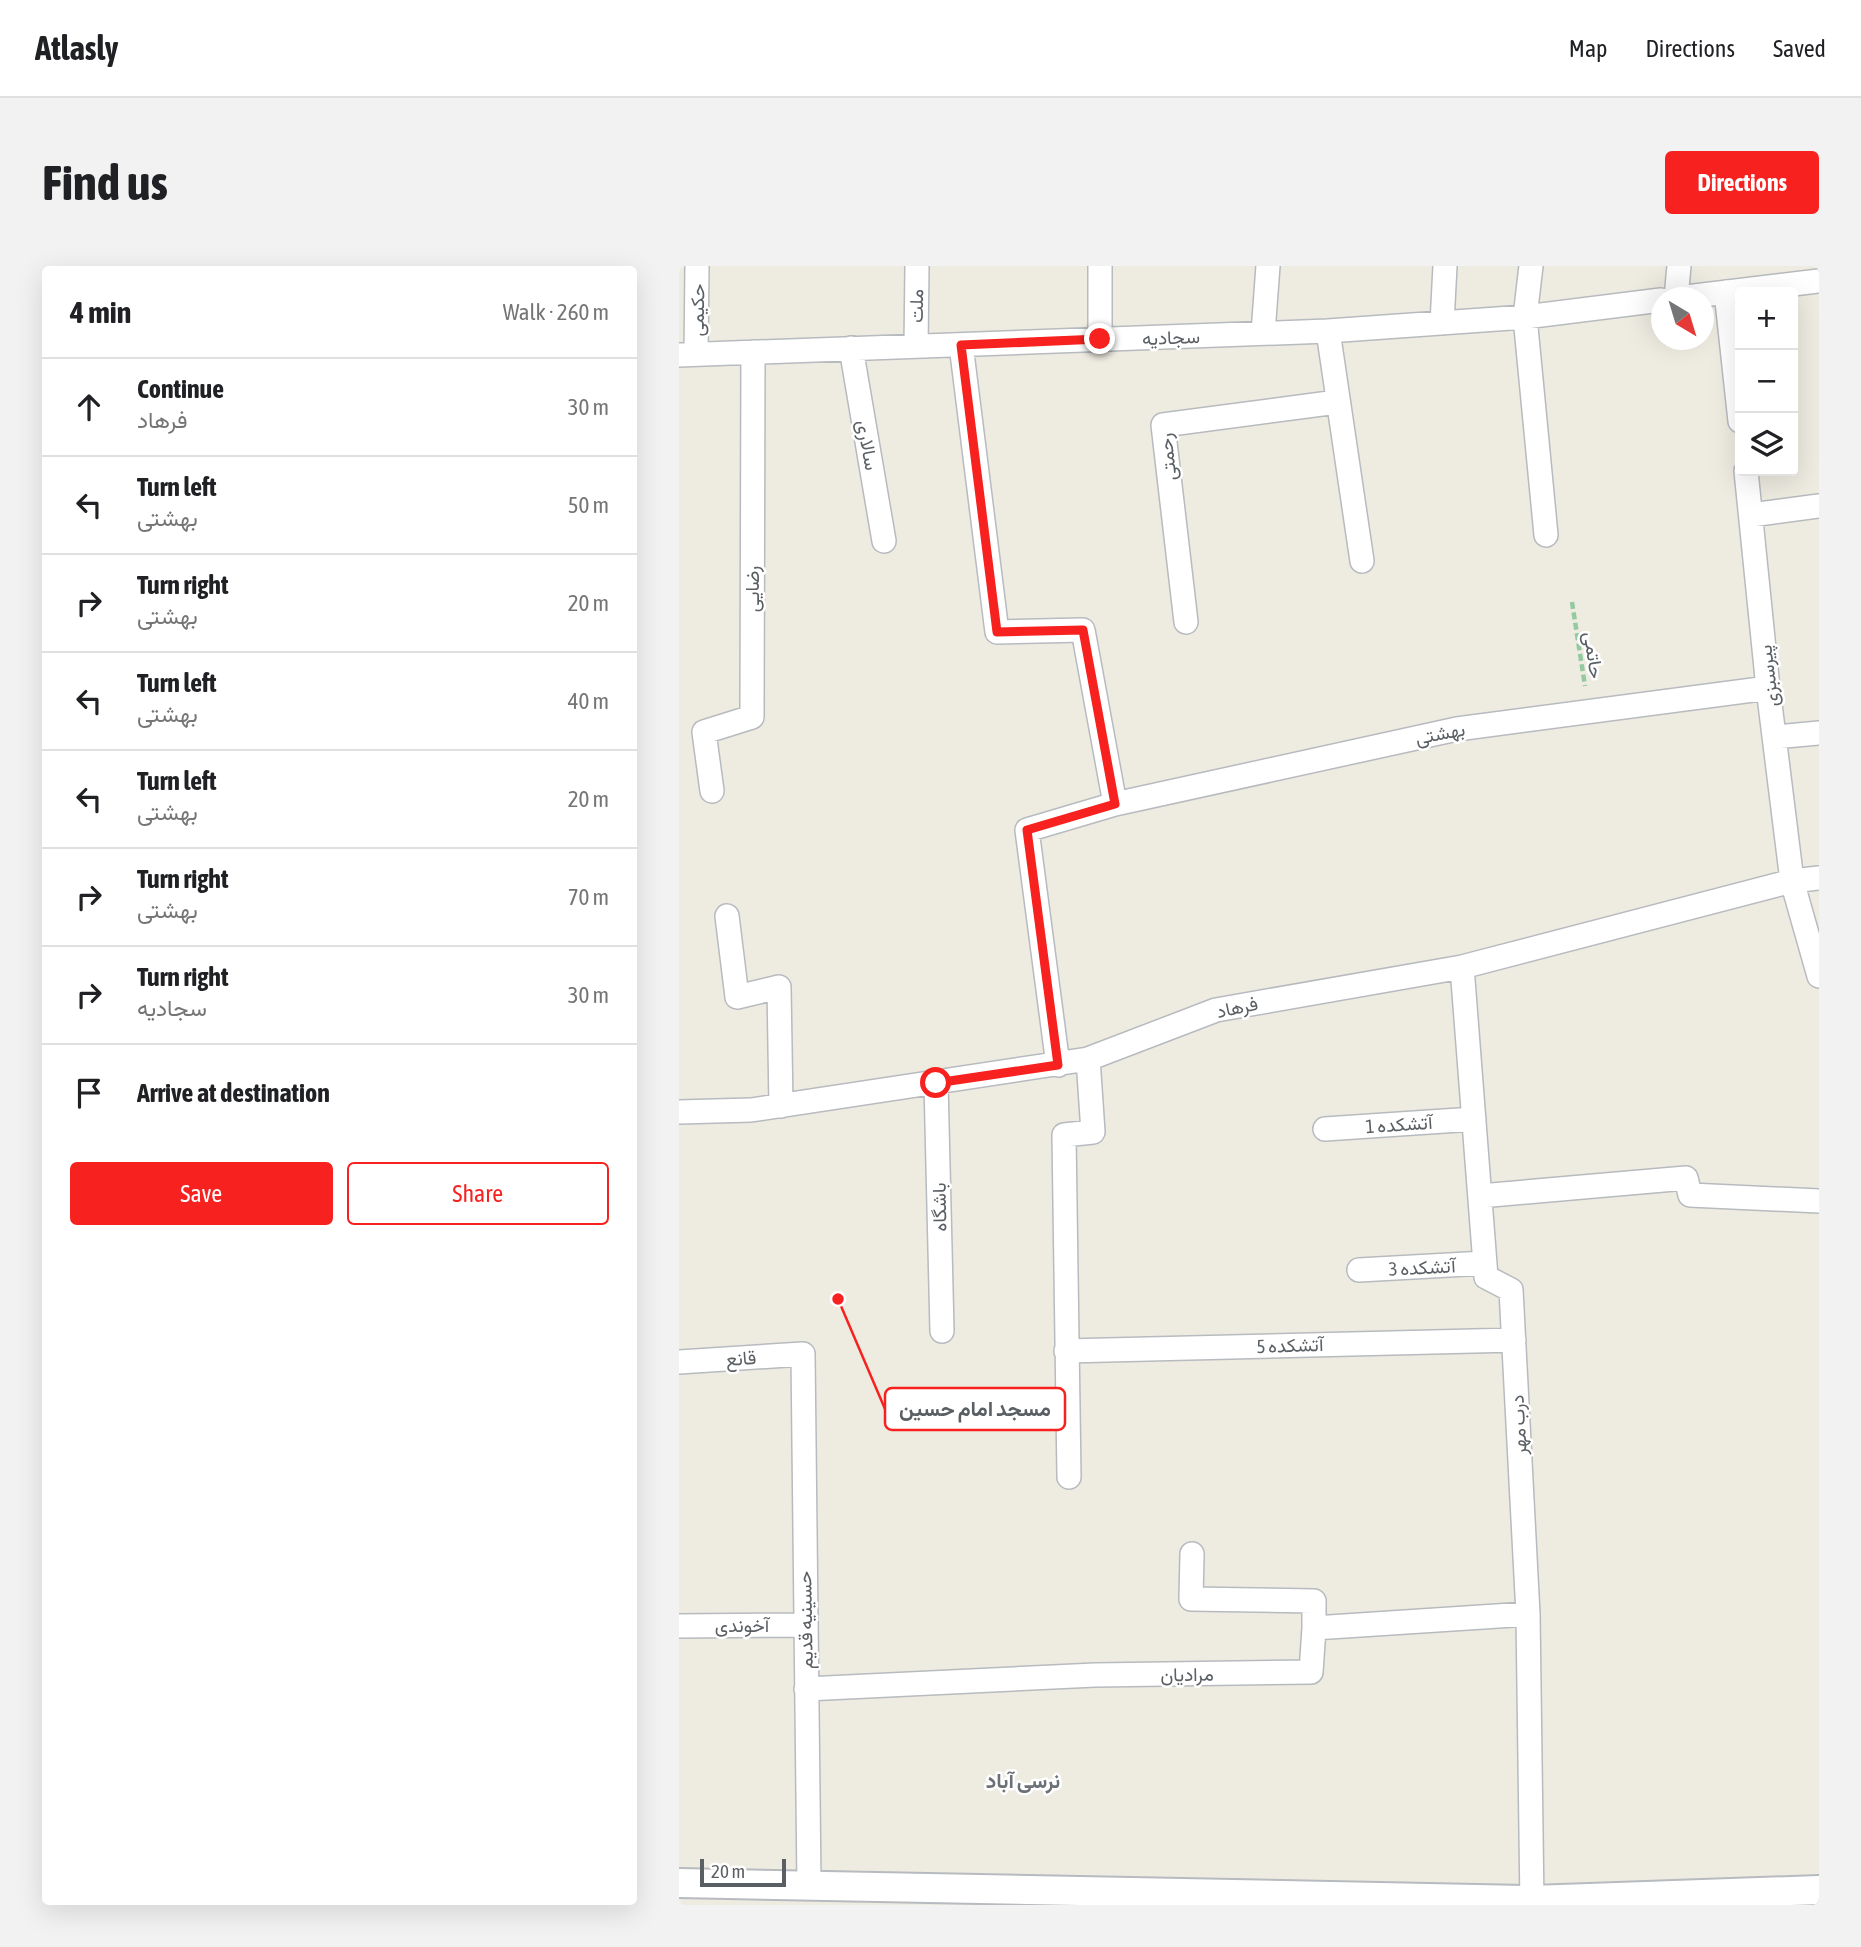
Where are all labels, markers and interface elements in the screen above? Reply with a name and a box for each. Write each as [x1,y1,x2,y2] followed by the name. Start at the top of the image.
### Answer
[35,29,118,67] text: Atlasly
[1569,35,1607,62] text: Map
[1645,35,1735,62] text: Directions
[1773,35,1826,62] text: Saved
[1665,151,1819,214] button: Directions
[42,154,168,210] text: Find us
[686,283,709,337] street label: حکیمی
[1651,287,1714,350] north arrow
[1735,287,1798,476] map controls
[1735,287,1798,350] button: +
[905,289,927,323] street label: ملت
[70,295,131,329] text: 4 min
[503,299,609,325] text: Walk · 260 m
[1084,323,1115,354] route end
[1142,325,1200,350] street label: سجادیه
[1735,350,1798,413] button: −
[137,374,224,404] text: Continue
[70,388,108,426] icon: ahead
[568,394,609,420] text: 30 m
[137,407,188,433] text: فرهاد
[1735,413,1798,476] button: layers
[852,418,883,472] street label: سالاری
[1154,432,1181,482] street label: رحمتی
[137,472,217,502] text: Turn left
[70,486,108,524] icon: left
[568,492,609,518] text: 50 m
[137,505,198,531] text: بهشتی
[741,566,764,612] street label: رضایی
[137,570,228,600] text: Turn right
[70,584,108,622] icon: right
[568,590,609,616] text: 20 m
[137,603,198,629] text: بهشتی
[1579,630,1608,680] street label: حاتمی
[1753,643,1786,708] street label: پیرسبزی
[137,668,217,698] text: Turn left
[70,682,108,720] icon: left
[568,688,609,714] text: 40 m
[137,701,198,727] text: بهشتی
[1413,717,1467,750] street label: بهشتی
[137,766,217,796] text: Turn left
[70,780,108,818] icon: left
[568,786,609,812] text: 20 m
[137,799,198,825] text: بهشتی
[137,864,228,894] text: Turn right
[70,878,108,916] icon: right
[568,884,609,910] text: 70 m
[137,897,198,923] text: بهشتی
[137,962,228,992] text: Turn right
[70,976,108,1014] icon: right
[568,982,609,1008] text: 30 m
[1214,992,1260,1023] street label: فرهاد
[137,995,207,1021] text: سجادیه
[920,1067,951,1098] route start
[70,1074,108,1112] icon: arrive
[137,1078,330,1108] text: Arrive at destination
[1365,1111,1435,1137] street label: آتشکده 1
[70,1162,333,1225] button: Save
[347,1162,609,1225] button: Share
[928,1182,951,1232] street label: باشگاه
[1388,1254,1458,1280] street label: آتشکده 3
[1256,1333,1325,1357] street label: آتشکده 5
[725,1346,757,1373] street label: قانع
[885,1388,1065,1430] callout: مسجد امام حسین
[1505,1394,1532,1457] street label: درب مهر
[899,1396,1051,1423] text: مسجد امام حسین
[793,1571,819,1669] street label: حسینیه قدیم
[715,1614,771,1637] street label: آخوندی
[1160,1663,1214,1686] street label: مرادیان
[986,1768,1060,1794] district label: نرسی آباد
[700,1856,786,1888] scale bar
[711,1860,745,1882] text: 20 m

